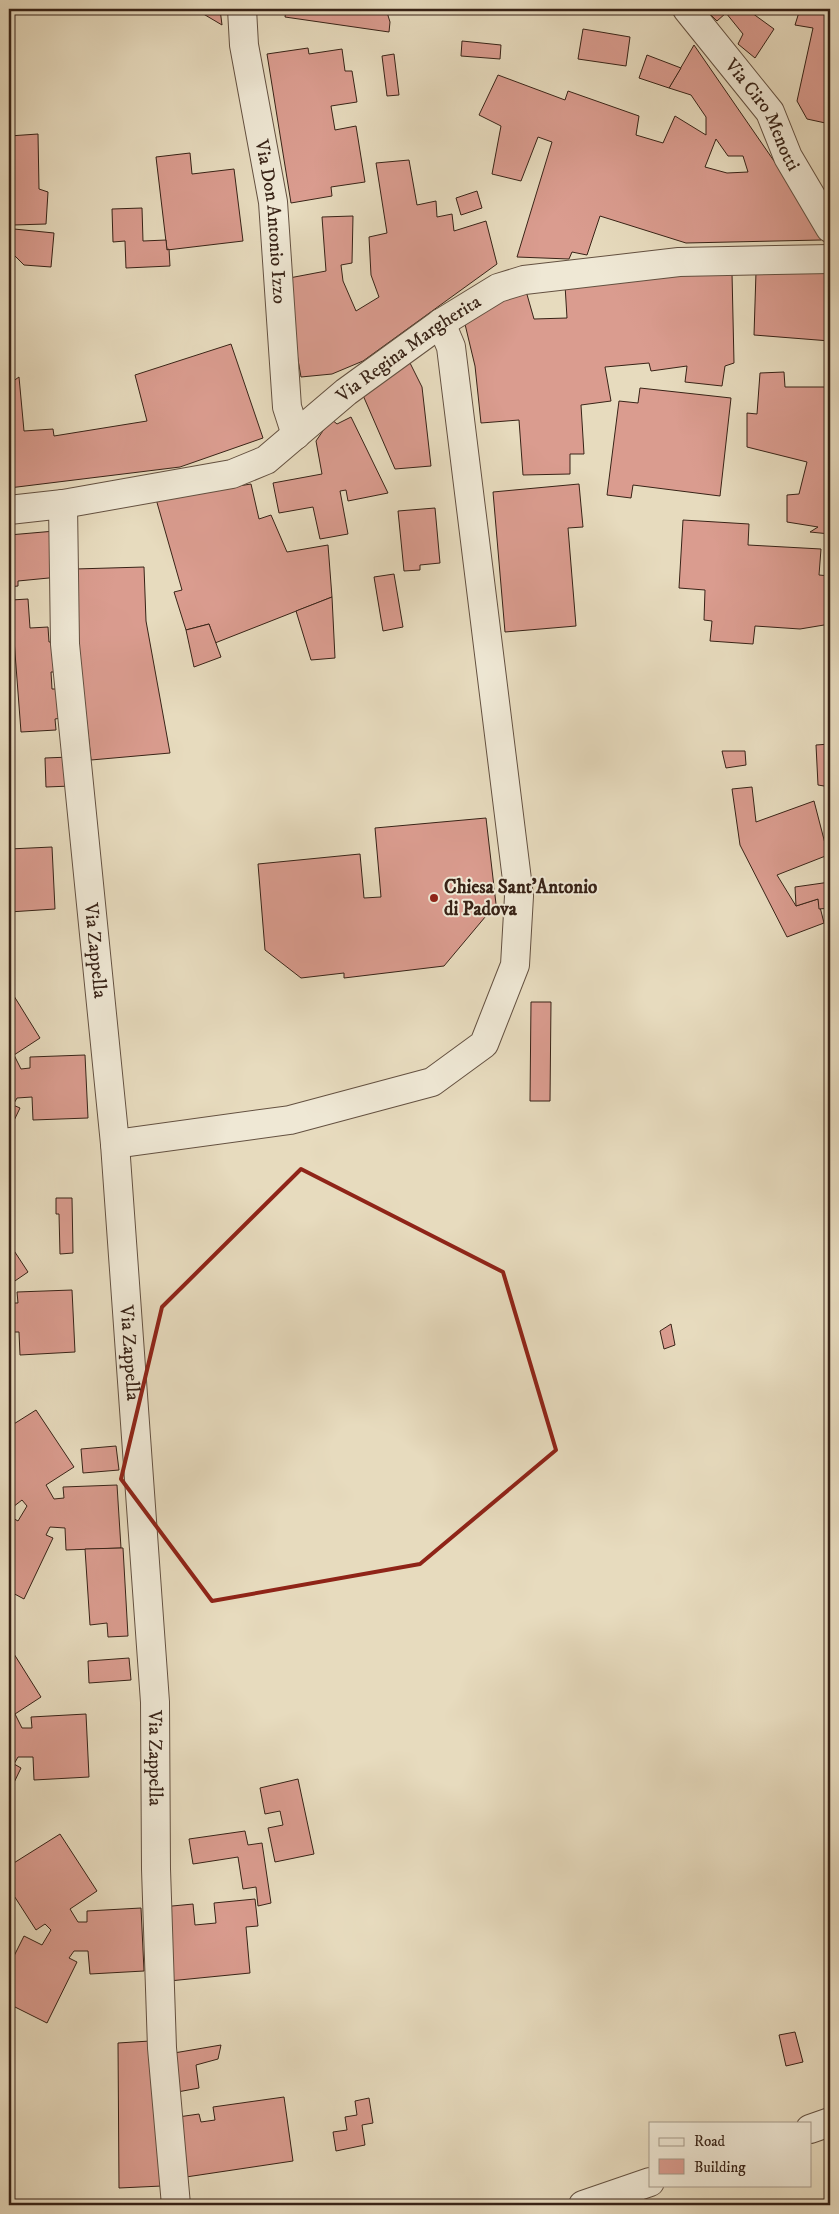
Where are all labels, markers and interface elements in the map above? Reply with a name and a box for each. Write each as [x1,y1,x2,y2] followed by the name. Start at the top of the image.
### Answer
[719,53,805,175] street label: Via Ciro Menotti
[250,137,291,305] street label: Via Don Antonio Izzo
[331,290,485,407] street label: Via Regina Margherita
[444,876,597,921] place label: Chiesa Sant'Antonio di Padova
[428,892,440,904] marker: Chiesa Sant'Antonio di Padova
[79,901,112,999] street label: Via Zappella
[115,1303,145,1402] street label: Via Zappella
[144,1709,167,1806] street label: Via Zappella
[649,2122,812,2186] legend
[694,2132,726,2151] text: Road
[694,2158,746,2177] text: Building

